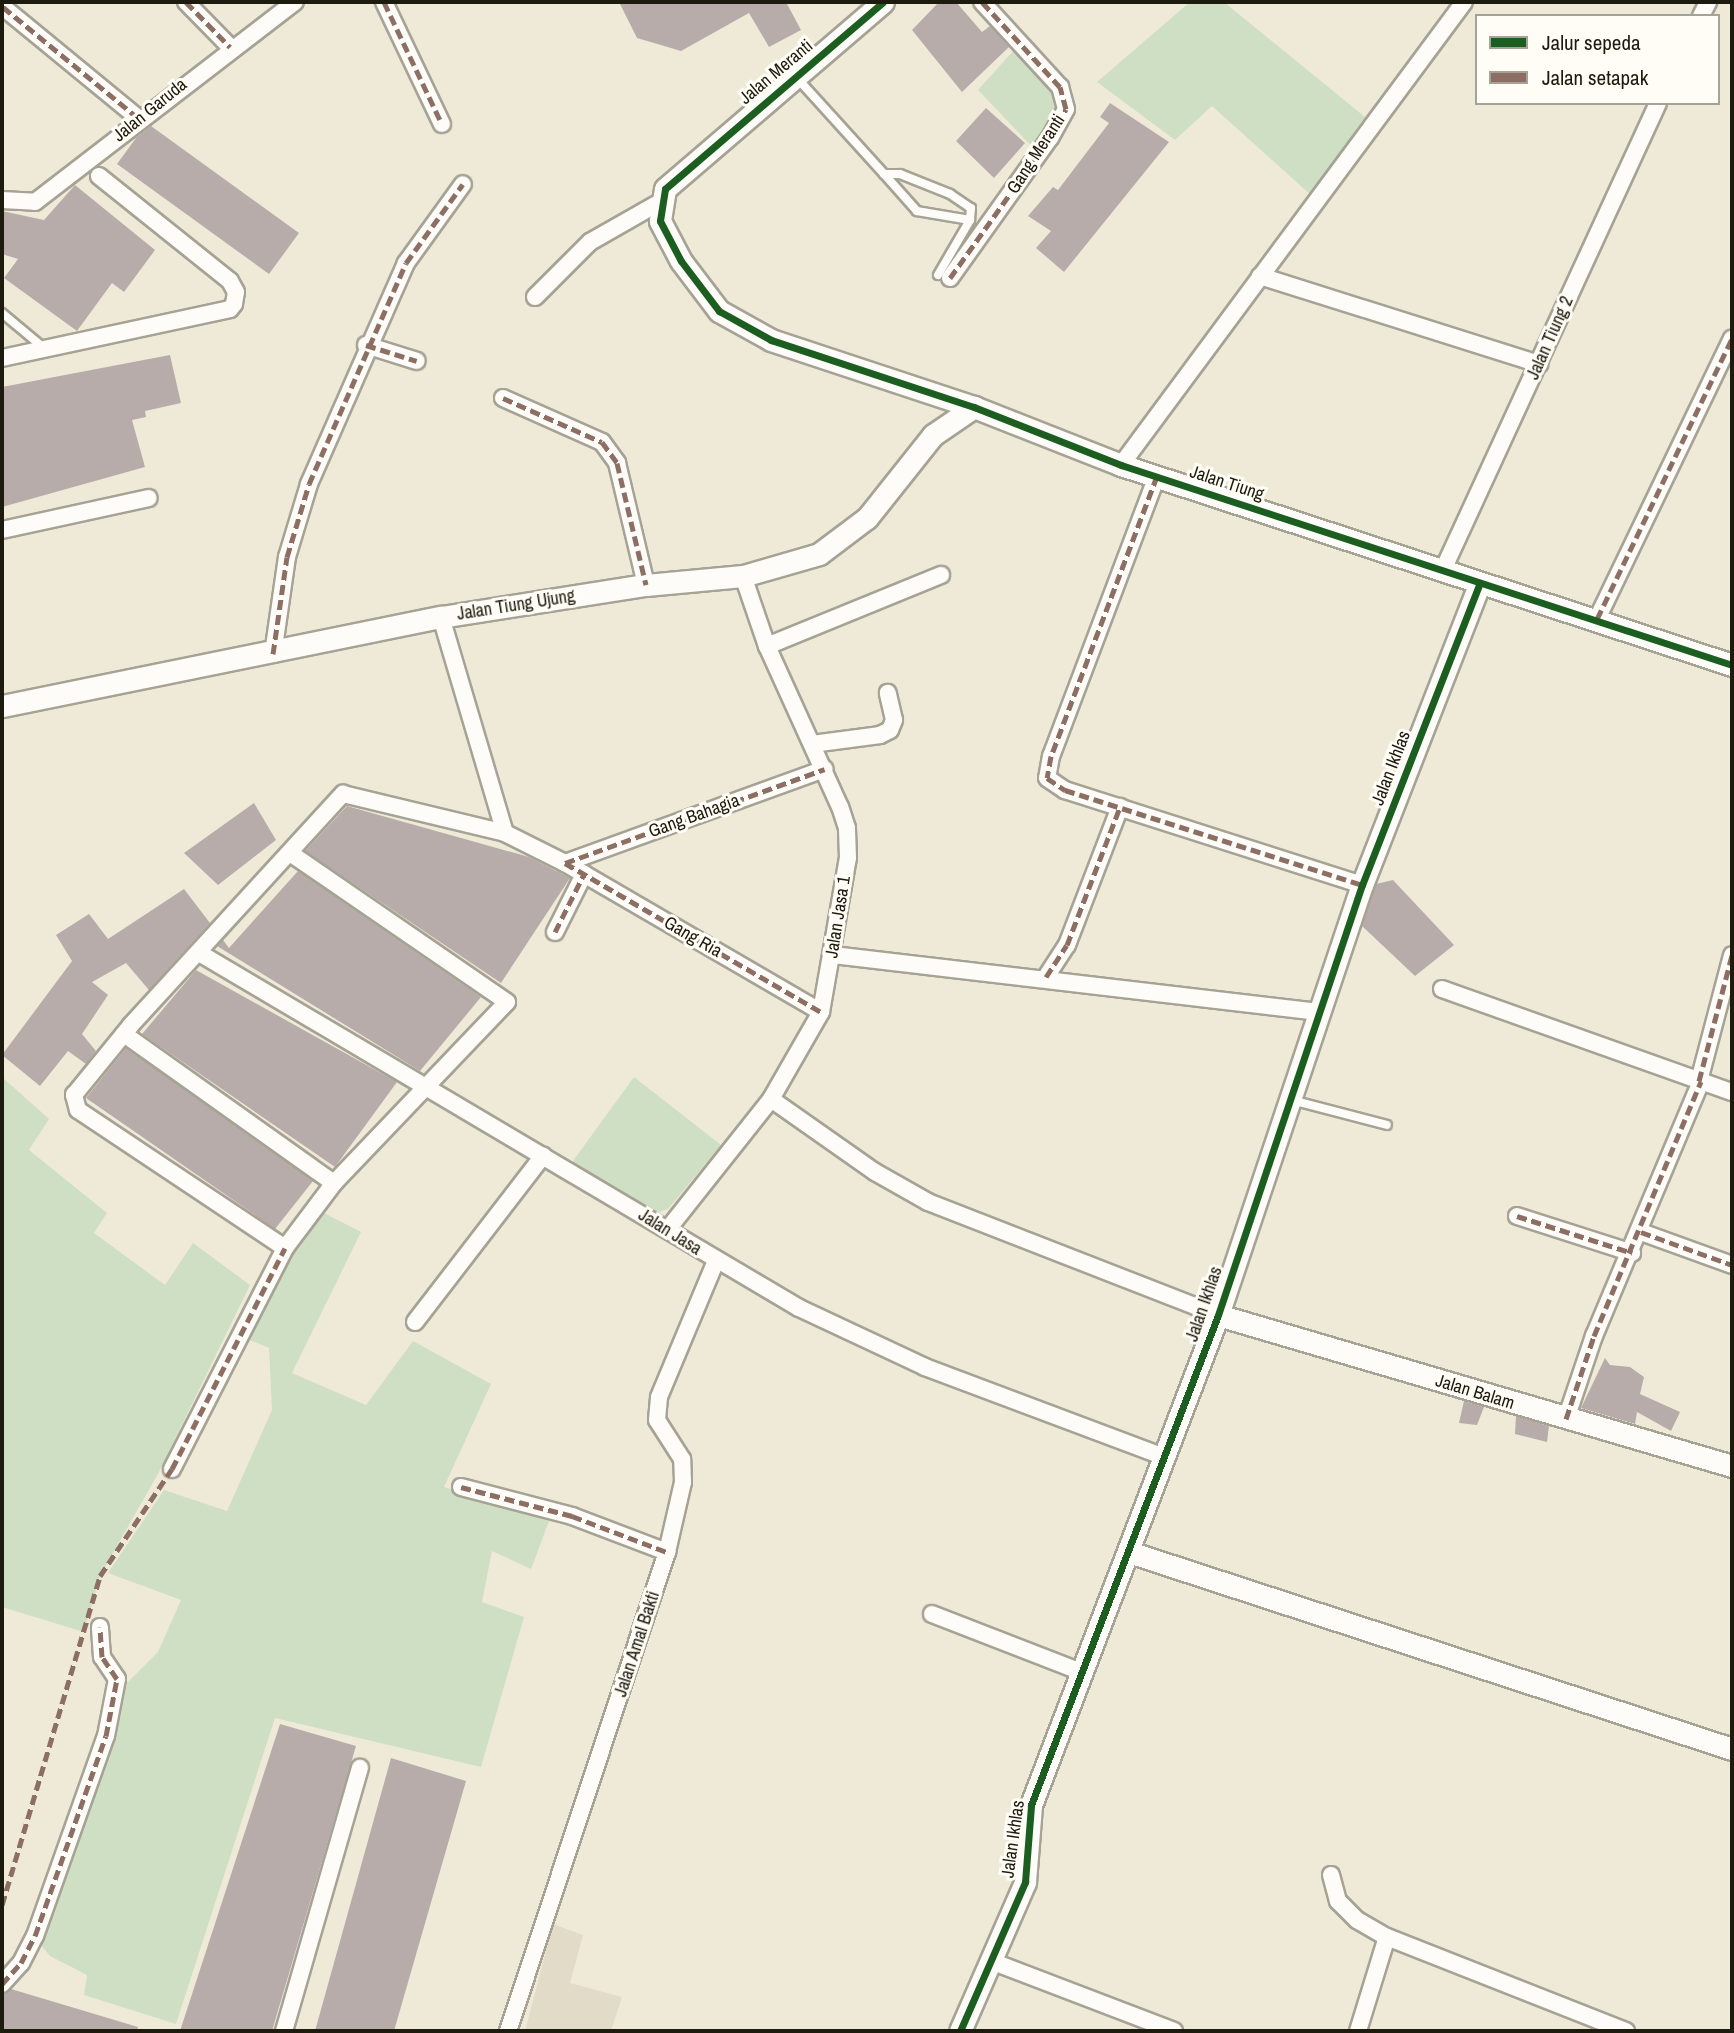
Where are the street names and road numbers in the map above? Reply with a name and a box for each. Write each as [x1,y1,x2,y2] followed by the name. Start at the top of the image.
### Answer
[735,35,817,109] street label: Jalan Meranti
[109,74,191,146] street label: Jalan Garuda
[1002,110,1070,198] street label: Gang Meranti
[1522,293,1578,383] street label: Jalan Tiung 2
[1187,461,1267,505] street label: Jalan Tiung
[455,585,577,625] street label: Jalan Tiung Ujung
[1367,728,1415,808] street label: Jalan Ikhlas
[646,790,742,842] street label: Gang Bahagia
[821,874,855,960] street label: Jalan Jasa 1
[660,912,726,962] street label: Gang Ria
[634,1204,706,1260] street label: Jalan Jasa
[1181,1264,1227,1344] street label: Jalan Ikhlas
[1433,1370,1517,1414] street label: Jalan Balam
[610,1588,664,1700] street label: Jalan Amal Bakti
[997,1799,1029,1879] street label: Jalan Ikhlas

